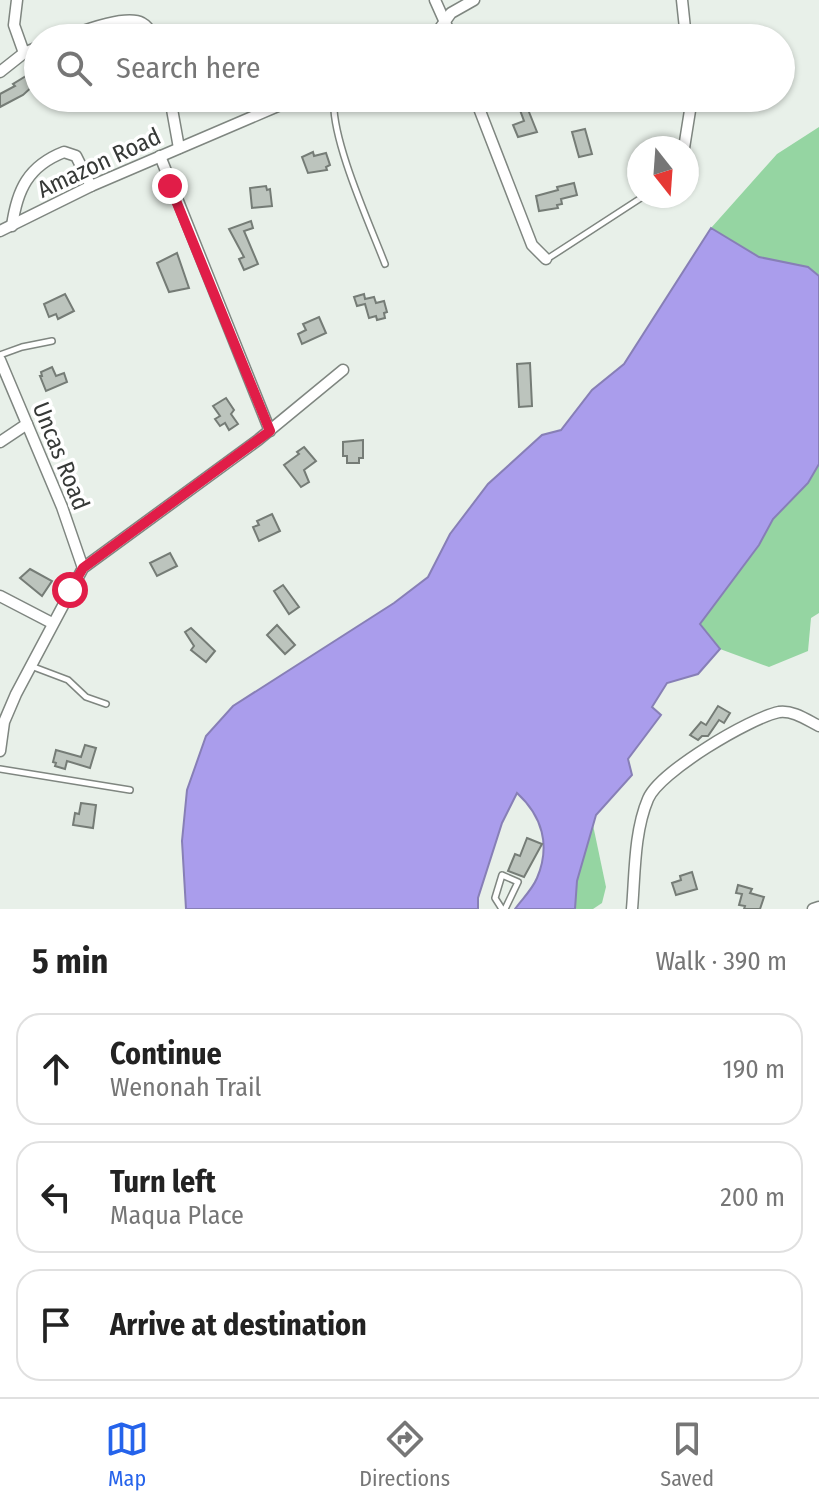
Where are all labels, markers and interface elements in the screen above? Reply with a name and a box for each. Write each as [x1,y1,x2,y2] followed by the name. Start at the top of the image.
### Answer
[24,24,795,112] search box
[52,46,96,90] icon: search
[116,50,261,86] text: Search here
[33,122,165,204] street label: Amazon Road
[627,136,699,208] north arrow
[152,168,188,204] route end
[27,398,95,514] street label: Uncas Road
[52,572,88,608] route start
[32,941,108,982] text: 5 min
[655,946,787,977] text: Walk · 390 m
[110,1036,222,1072] text: Continue
[34,1047,78,1091] icon: ahead
[723,1054,785,1085] text: 190 m
[110,1072,261,1103] text: Wenonah Trail
[110,1164,216,1200] text: Turn left
[34,1175,78,1219] icon: left
[720,1182,785,1213] text: 200 m
[110,1200,244,1231] text: Maqua Place
[34,1303,78,1347] icon: arrive
[110,1307,367,1343] text: Arrive at destination
[105,1417,149,1492] tab: Map
[359,1417,450,1492] tab: Directions
[660,1417,714,1492] tab: Saved

